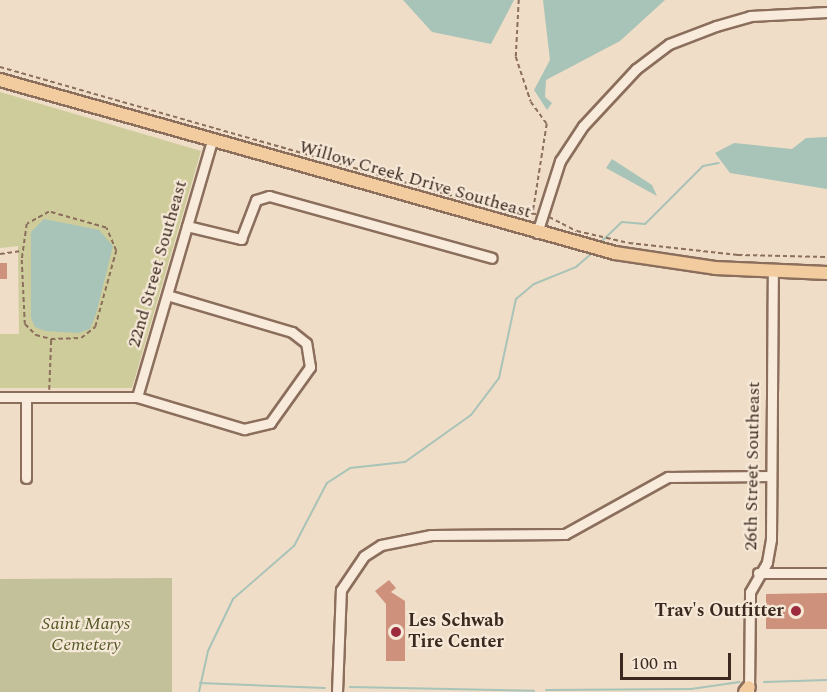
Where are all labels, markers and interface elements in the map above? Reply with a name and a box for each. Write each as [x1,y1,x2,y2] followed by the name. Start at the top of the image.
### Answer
[296,136,534,224] street label: Willow Creek Drive Southeast
[124,178,192,350] street label: 22nd Street Southeast
[741,381,765,551] street label: 26th Street Southeast
[655,600,784,622] place label: Trav's Outfitter
[789,604,803,618] marker: Trav's Outfitter
[408,611,504,654] place label: Les Schwab Tire Center
[42,614,130,656] park label: Saint Marys Cemetery
[389,625,403,639] marker: Les Schwab Tire Center
[623,641,734,679] scale bar
[631,650,678,677] text: 100 m

